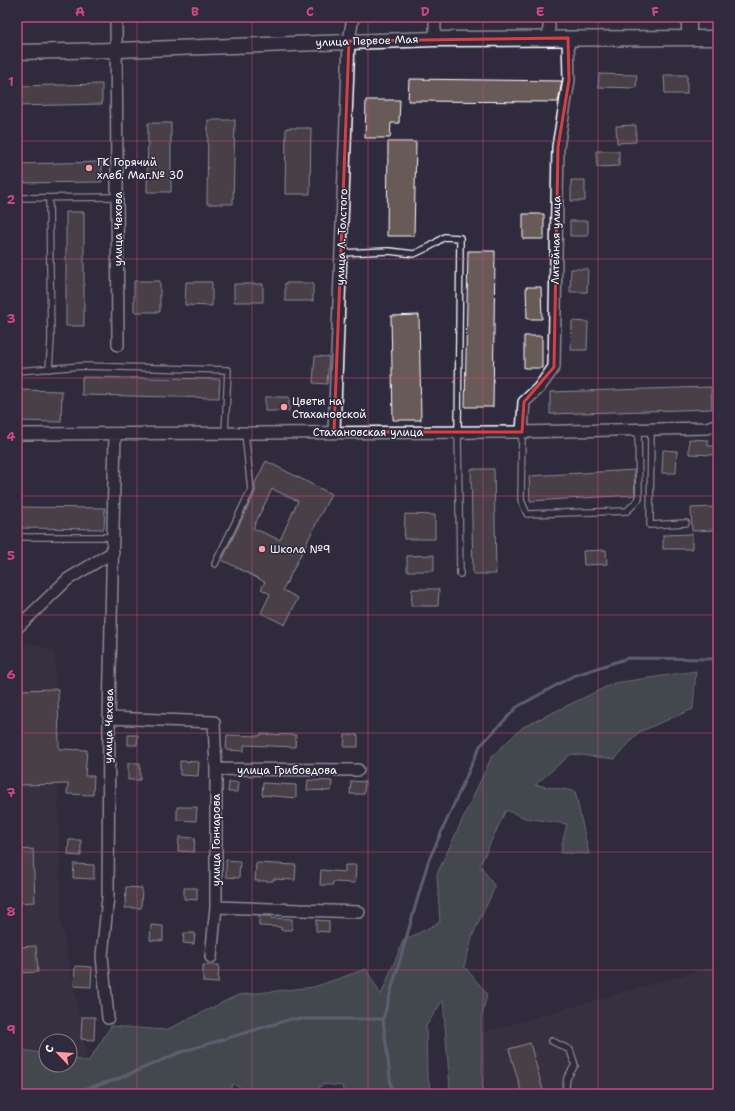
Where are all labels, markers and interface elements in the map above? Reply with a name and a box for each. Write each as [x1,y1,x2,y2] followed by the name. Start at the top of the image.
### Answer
[75,3,85,20] text: A
[191,3,199,20] text: B
[306,3,314,20] text: C
[420,3,430,20] text: D
[536,3,545,20] text: E
[651,3,659,20] text: F
[315,32,419,50] street label: улица Первое Мая
[8,73,14,90] text: 1
[97,155,184,183] place label: ГК Горячий хлеб. Маг.№ 30
[84,163,94,173] marker: ГК Горячий хлеб. Маг.№ 30
[333,188,351,286] street label: улица Л. Толстого
[6,191,16,208] text: 2
[111,192,126,266] street label: улица Чехова
[548,195,564,284] street label: Литейная улица
[6,310,16,327] text: 3
[292,394,366,422] place label: Цветы на Стахановской
[279,402,289,412] marker: Цветы на Стахановской
[313,425,423,440] street label: Стахановская улица
[6,428,16,445] text: 4
[270,542,330,557] place label: Школа №9
[257,544,267,554] marker: Школа №9
[7,547,15,564] text: 5
[6,666,16,683] text: 6
[101,688,117,763] street label: улица Чехова
[237,763,337,778] street label: улица Грибоедова
[6,784,16,801] text: 7
[209,794,224,886] street label: улица Гончарова
[6,903,16,920] text: 8
[6,1021,16,1038] text: 9
[38,1033,78,1073] north arrow
[41,1043,58,1055] text: С

